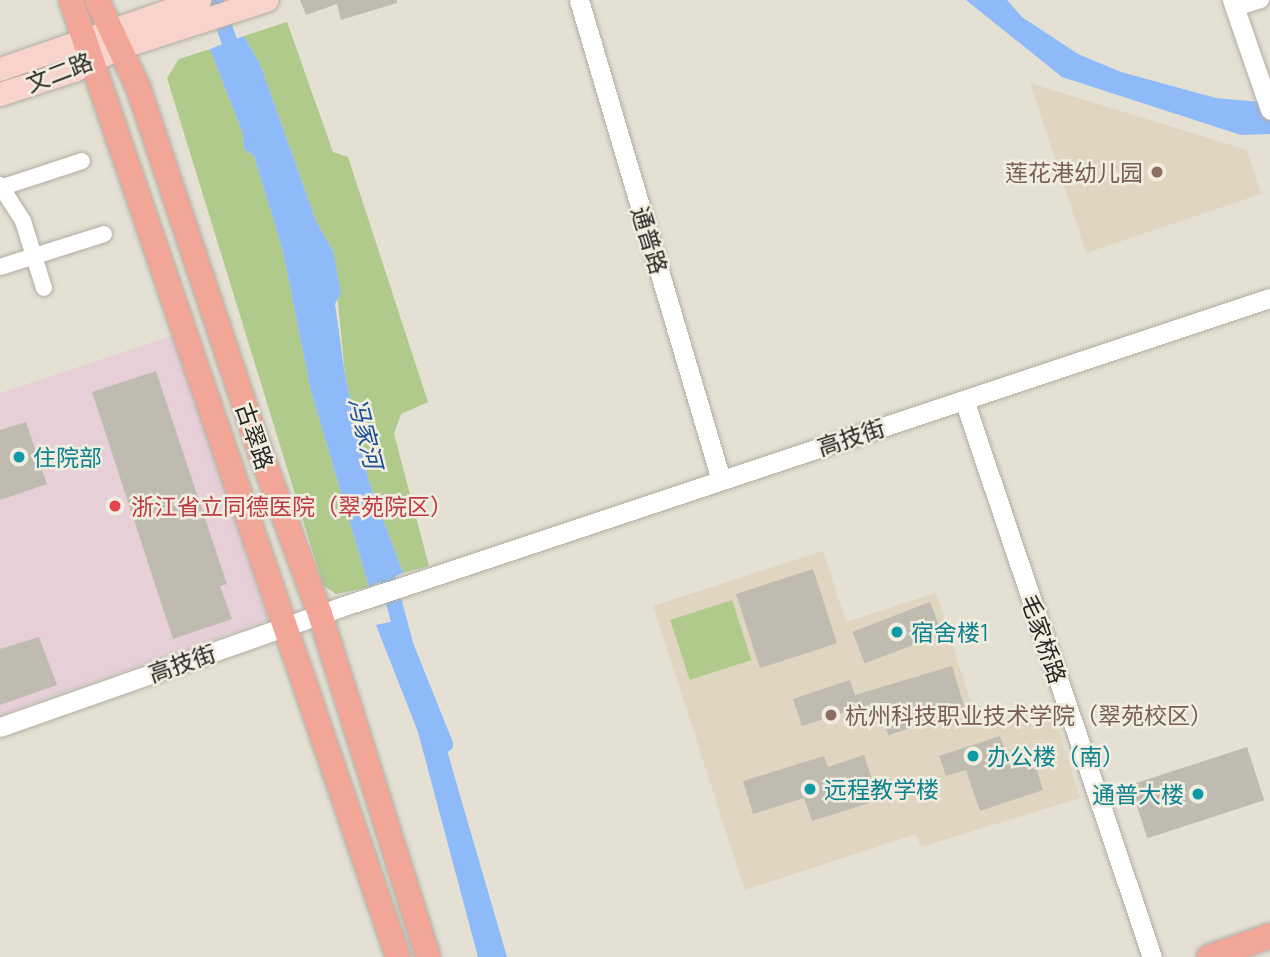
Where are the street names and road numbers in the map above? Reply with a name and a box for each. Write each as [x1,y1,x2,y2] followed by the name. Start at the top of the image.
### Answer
[22,47,96,97] street label: 文二路
[627,203,673,277] street label: 通普路
[231,399,279,473] street label: 古翠路
[814,413,888,461] street label: 高技街
[1016,591,1072,687] street label: 毛家桥路
[145,639,219,687] street label: 高技街

